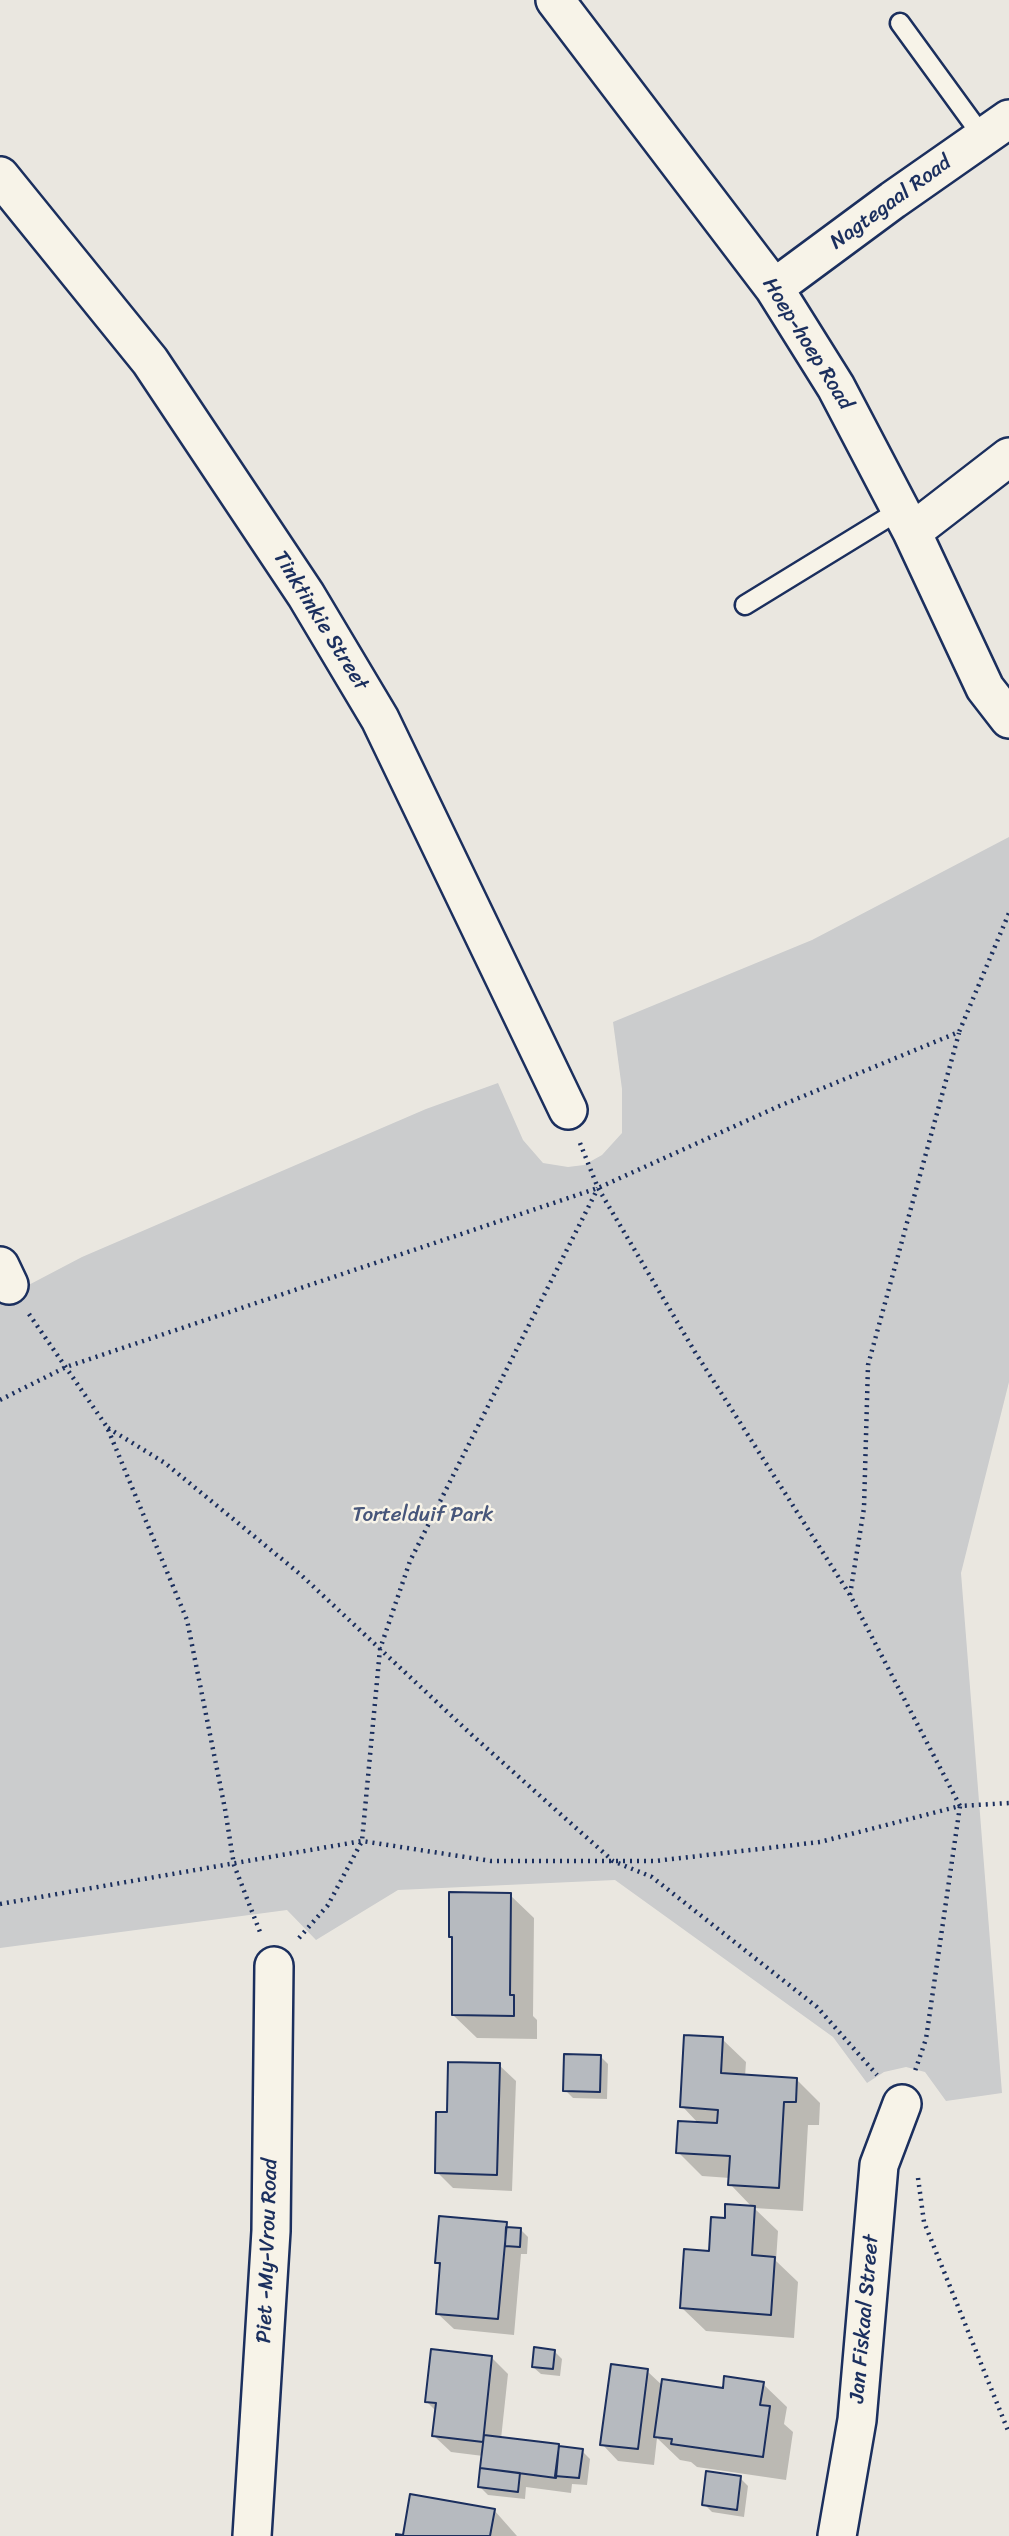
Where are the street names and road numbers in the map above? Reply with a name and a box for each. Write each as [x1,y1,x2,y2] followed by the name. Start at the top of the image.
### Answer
[825,151,957,255] street label: Nagtegaal Road
[756,273,858,415] street label: Hoep-hoep Road
[267,547,373,695] street label: Tinktinkie Street
[252,2158,284,2344] street label: Piet -My-Vrou Road
[845,2234,885,2404] street label: Jan Fiskaal Street

